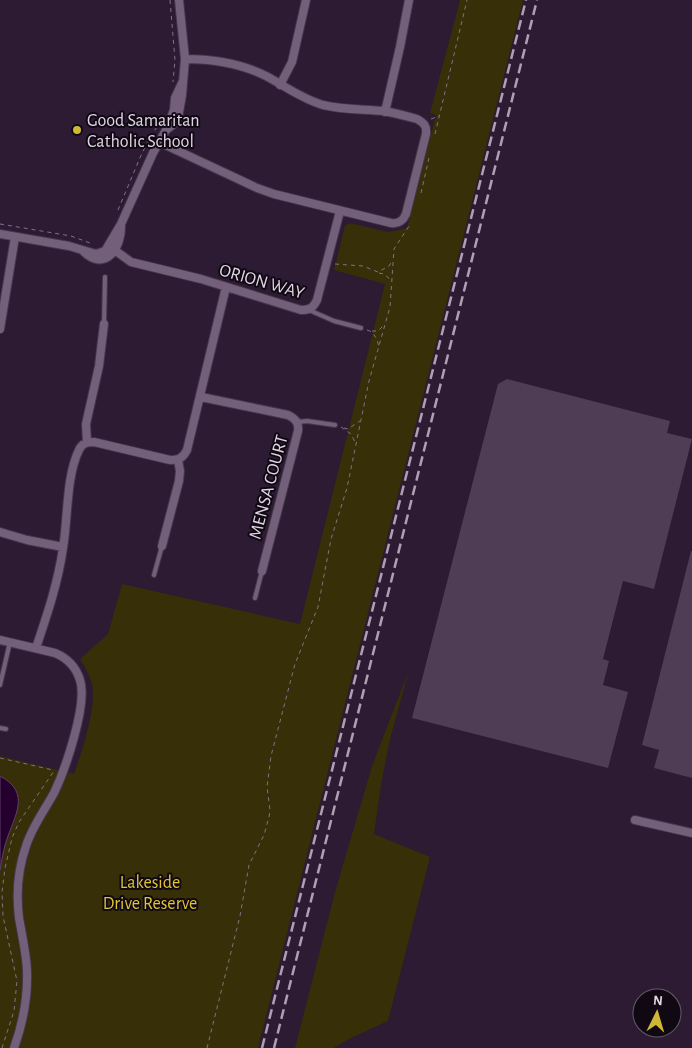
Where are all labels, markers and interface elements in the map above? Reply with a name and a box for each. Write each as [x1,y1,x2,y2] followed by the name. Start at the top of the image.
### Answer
[87,112,200,151] place label: Good Samaritan Catholic School
[71,124,83,136] marker: Good Samaritan Catholic School
[217,261,307,303] street label: ORION WAY
[246,433,292,541] street label: MENSA COURT
[103,874,197,913] park label: Lakeside Drive Reserve
[632,988,682,1038] north arrow
[653,994,664,1008] text: N

